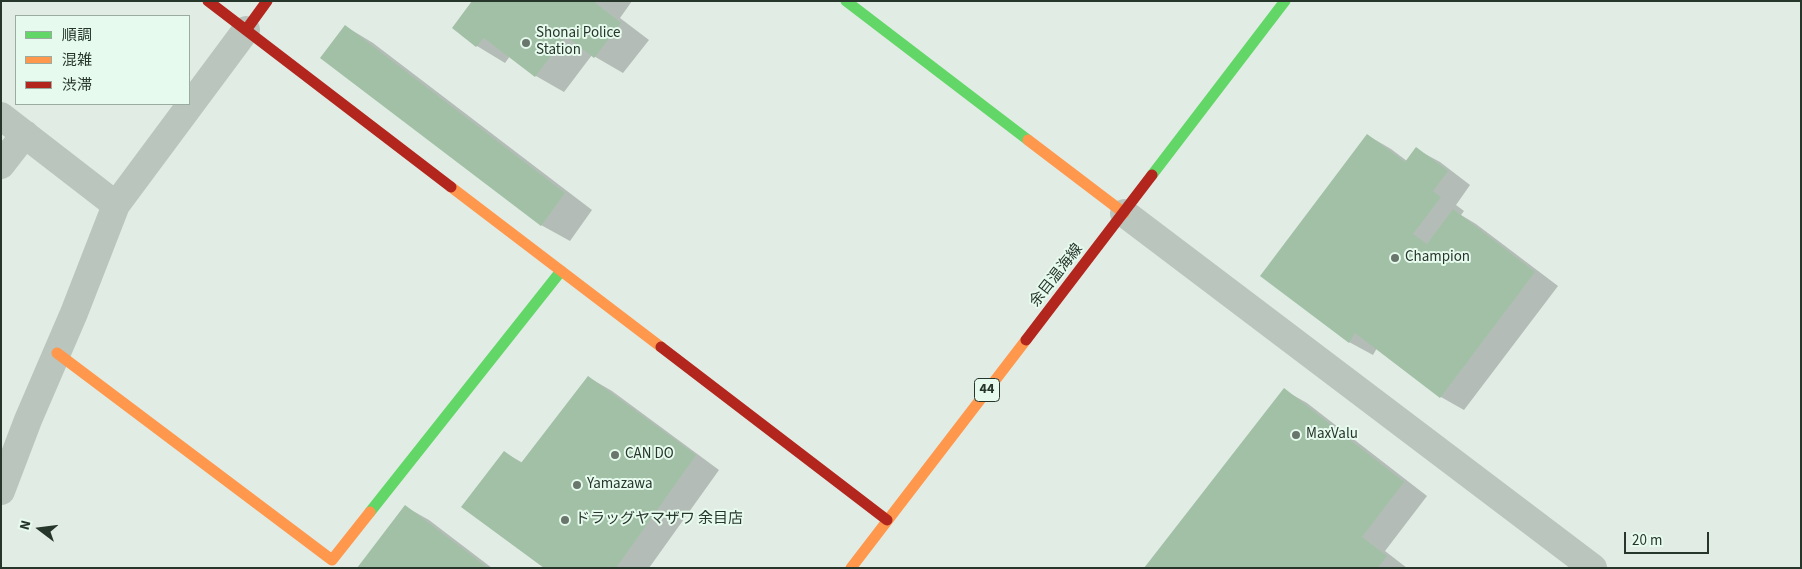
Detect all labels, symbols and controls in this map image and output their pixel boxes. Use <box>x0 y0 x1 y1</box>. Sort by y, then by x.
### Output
legend <box>15 15 190 105</box>
text: 順調 <box>62 25 92 46</box>
place label: Shonai Police Station <box>536 25 620 60</box>
marker: Shonai Police Station <box>520 37 532 49</box>
text: 混雑 <box>62 50 92 71</box>
text: 渋滞 <box>62 75 92 96</box>
street label: 余目温海線 <box>1027 241 1087 311</box>
place label: Champion <box>1405 249 1470 267</box>
marker: Champion <box>1389 252 1401 264</box>
road number: 44 <box>974 378 1000 402</box>
place label: MaxValu <box>1306 426 1358 444</box>
marker: MaxValu <box>1290 429 1302 441</box>
place label: CAN DO <box>625 446 674 464</box>
marker: CAN DO <box>609 449 621 461</box>
place label: Yamazawa <box>587 476 652 494</box>
marker: Yamazawa <box>571 479 583 491</box>
north arrow <box>15 504 65 554</box>
place label: ドラッグヤマザワ 余目店 <box>575 511 743 529</box>
marker: ドラッグヤマザワ 余目店 <box>559 514 571 526</box>
text: N <box>15 518 36 532</box>
scale bar <box>1627 522 1712 554</box>
text: 20 m <box>1632 530 1662 551</box>

